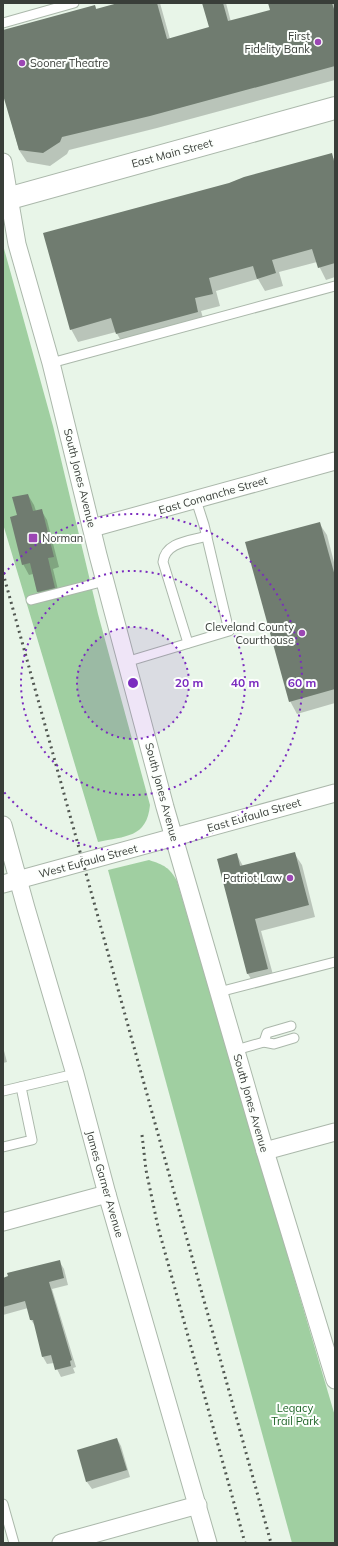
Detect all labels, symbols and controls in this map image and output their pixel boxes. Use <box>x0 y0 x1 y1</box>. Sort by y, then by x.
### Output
place label: First Fidelity Bank <box>245 29 310 56</box>
marker: First Fidelity Bank <box>313 37 323 47</box>
place label: Sooner Theatre <box>30 56 108 70</box>
marker: Sooner Theatre <box>17 58 27 68</box>
street label: East Main Street <box>130 135 214 171</box>
street label: South Jones Avenue <box>61 427 99 529</box>
street label: East Comanche Street <box>157 473 269 517</box>
place label: Norman <box>42 531 83 545</box>
marker: Norman <box>27 532 39 544</box>
place label: Cleveland County Courthouse <box>205 620 294 647</box>
marker: Cleveland County Courthouse <box>297 628 307 638</box>
text: 20 m <box>175 675 203 690</box>
text: 40 m <box>231 675 259 690</box>
text: 60 m <box>288 675 316 690</box>
centre of rings <box>126 676 140 690</box>
street label: South Jones Avenue <box>142 741 182 843</box>
street label: East Eufaula Street <box>205 795 303 835</box>
street label: West Eufaula Street <box>37 841 139 881</box>
place label: Patriot Law <box>223 871 282 885</box>
marker: Patriot Law <box>285 873 295 883</box>
street label: South Jones Avenue <box>230 1052 272 1154</box>
street label: James Garner Avenue <box>83 1129 127 1239</box>
park label: Legacy Trail Park <box>271 1401 319 1428</box>

